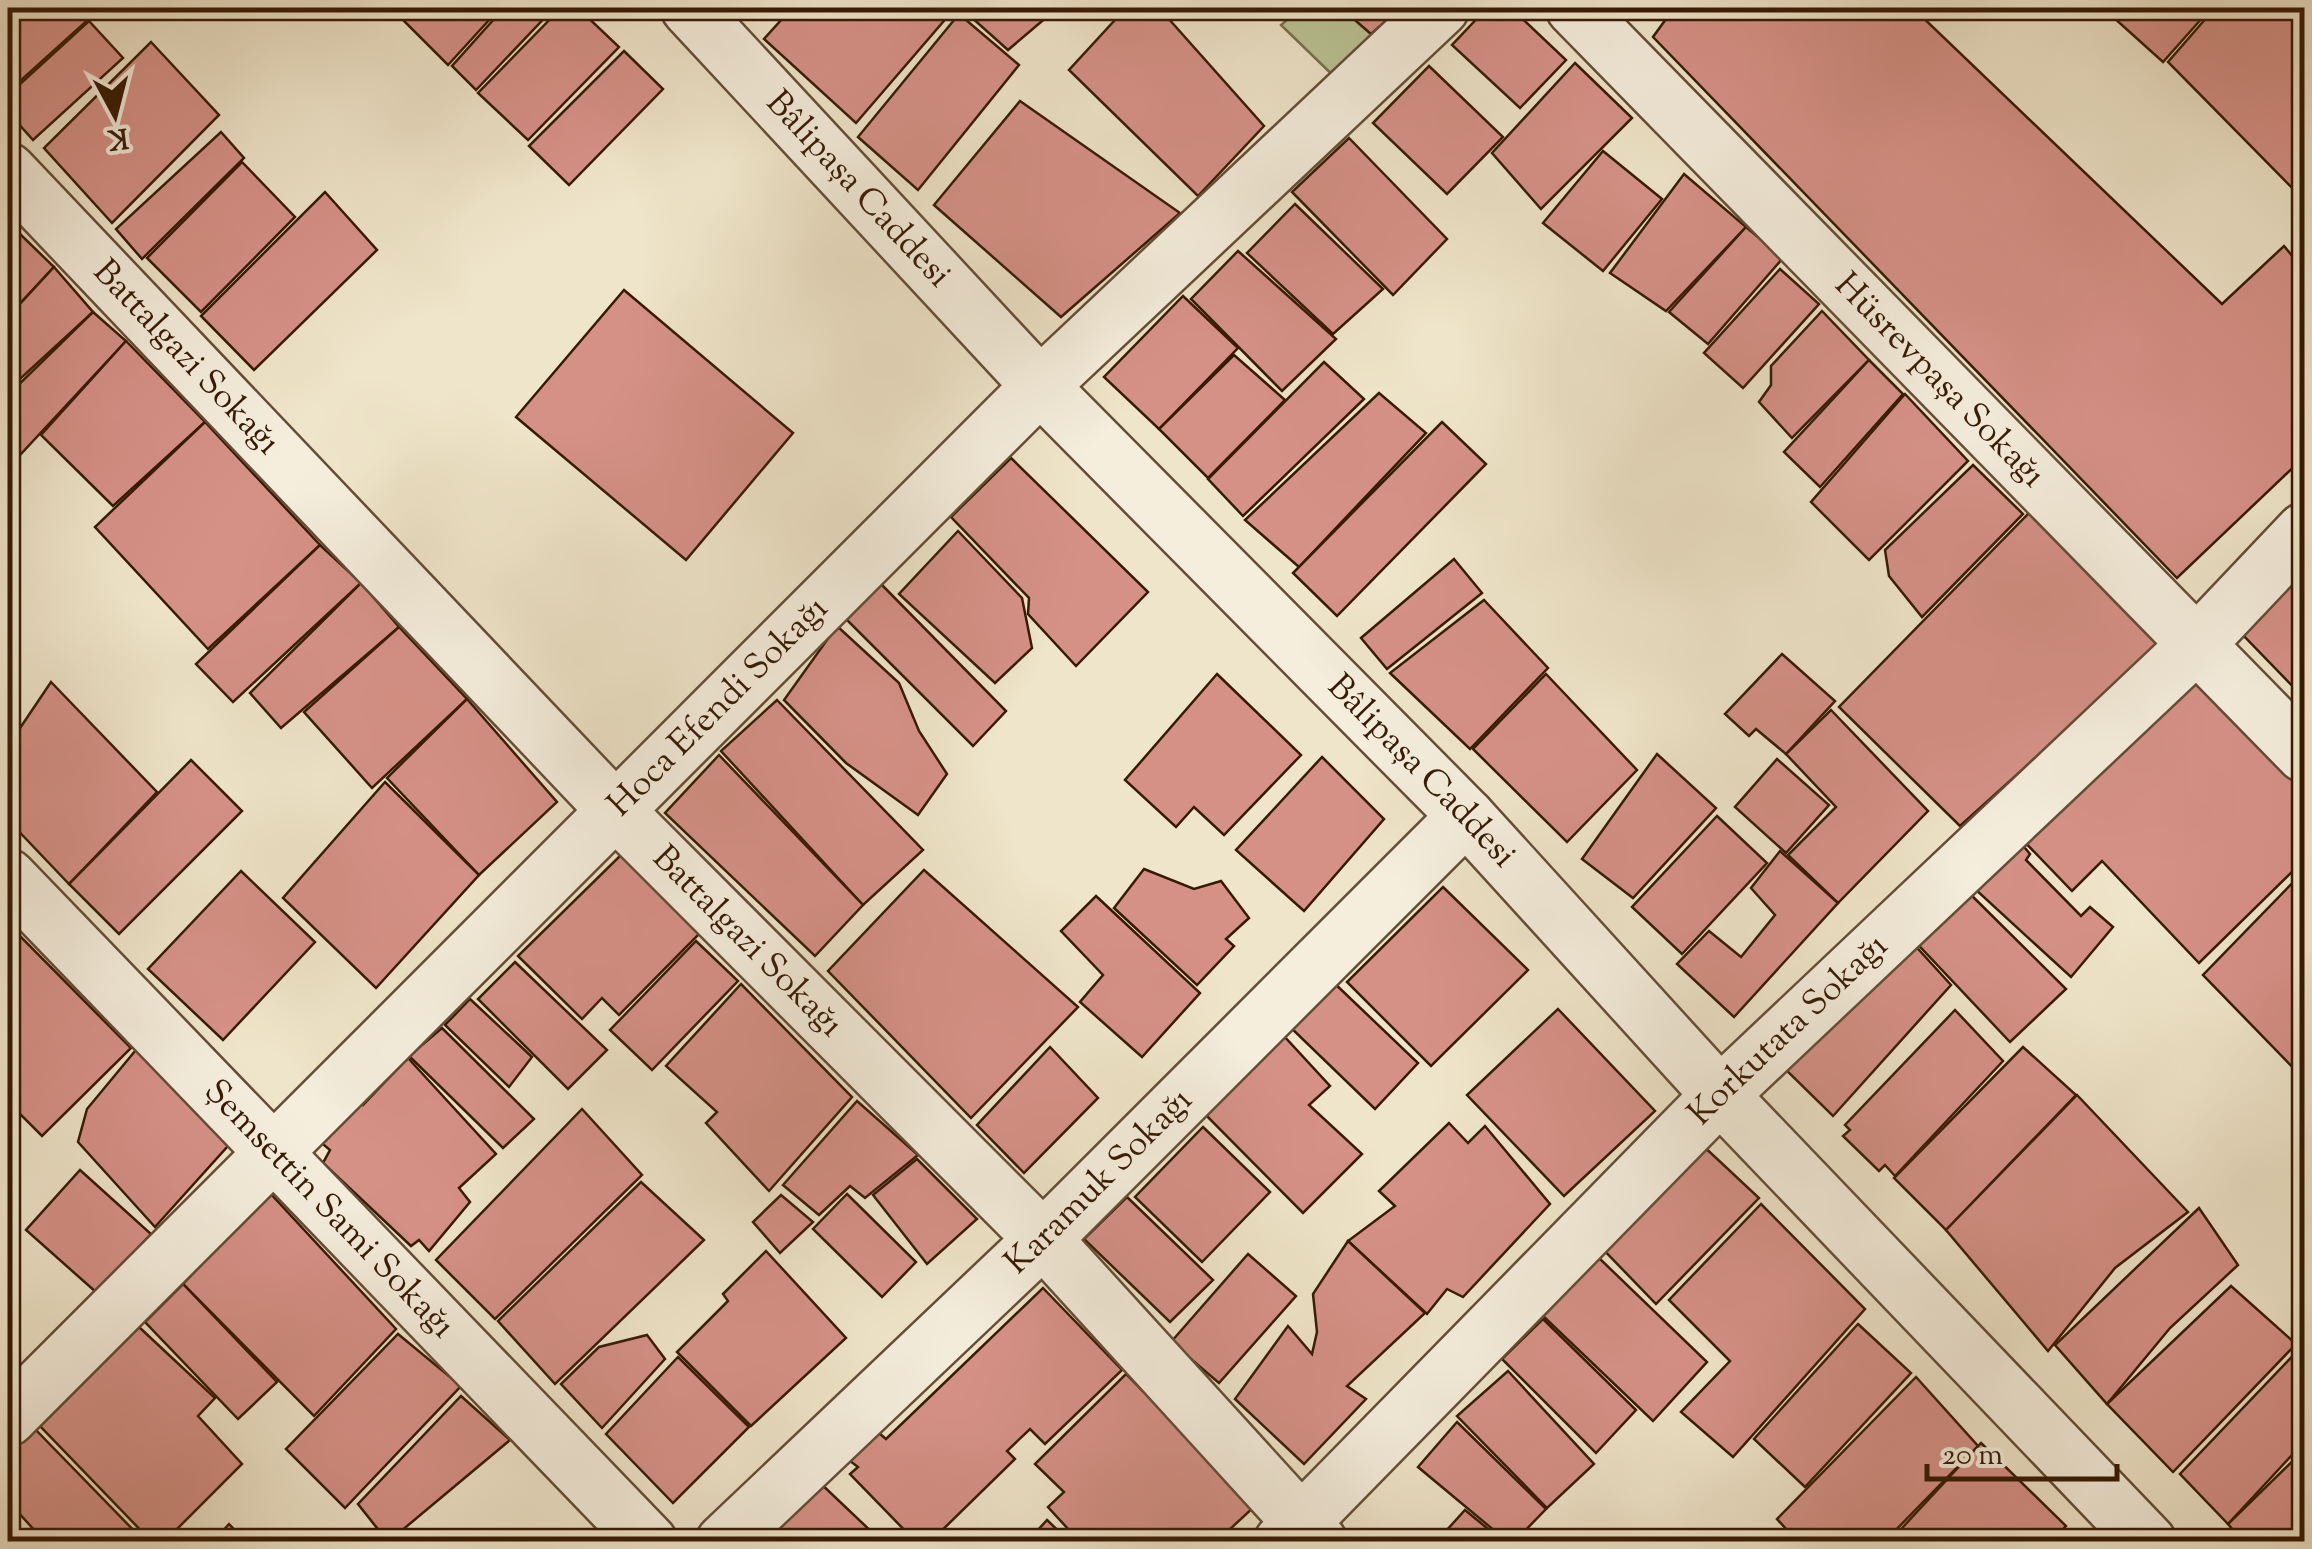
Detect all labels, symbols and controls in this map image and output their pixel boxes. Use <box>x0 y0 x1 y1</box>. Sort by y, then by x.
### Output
north arrow <box>65 65 165 165</box>
street label: Bâlipaşa Caddesi <box>753 80 963 300</box>
text: K <box>104 116 130 158</box>
street label: Battalgazi Sokağı <box>80 249 291 467</box>
street label: Hüsrevpaşa Sokağı <box>1822 262 2056 500</box>
street label: Hoca Efendi Sokağı <box>597 585 841 829</box>
street label: Bâlipaşa Caddesi <box>1314 663 1528 880</box>
street label: Battalgazi Sokağı <box>639 835 854 1050</box>
street label: Korkutata Sokağı <box>1677 923 1900 1138</box>
street label: Şemsettin Sami Sokağı <box>191 1068 466 1351</box>
street label: Karamuk Sokağı <box>994 1077 1205 1288</box>
scale bar <box>1927 1419 2117 1481</box>
text: 20 m <box>1942 1435 2003 1478</box>

